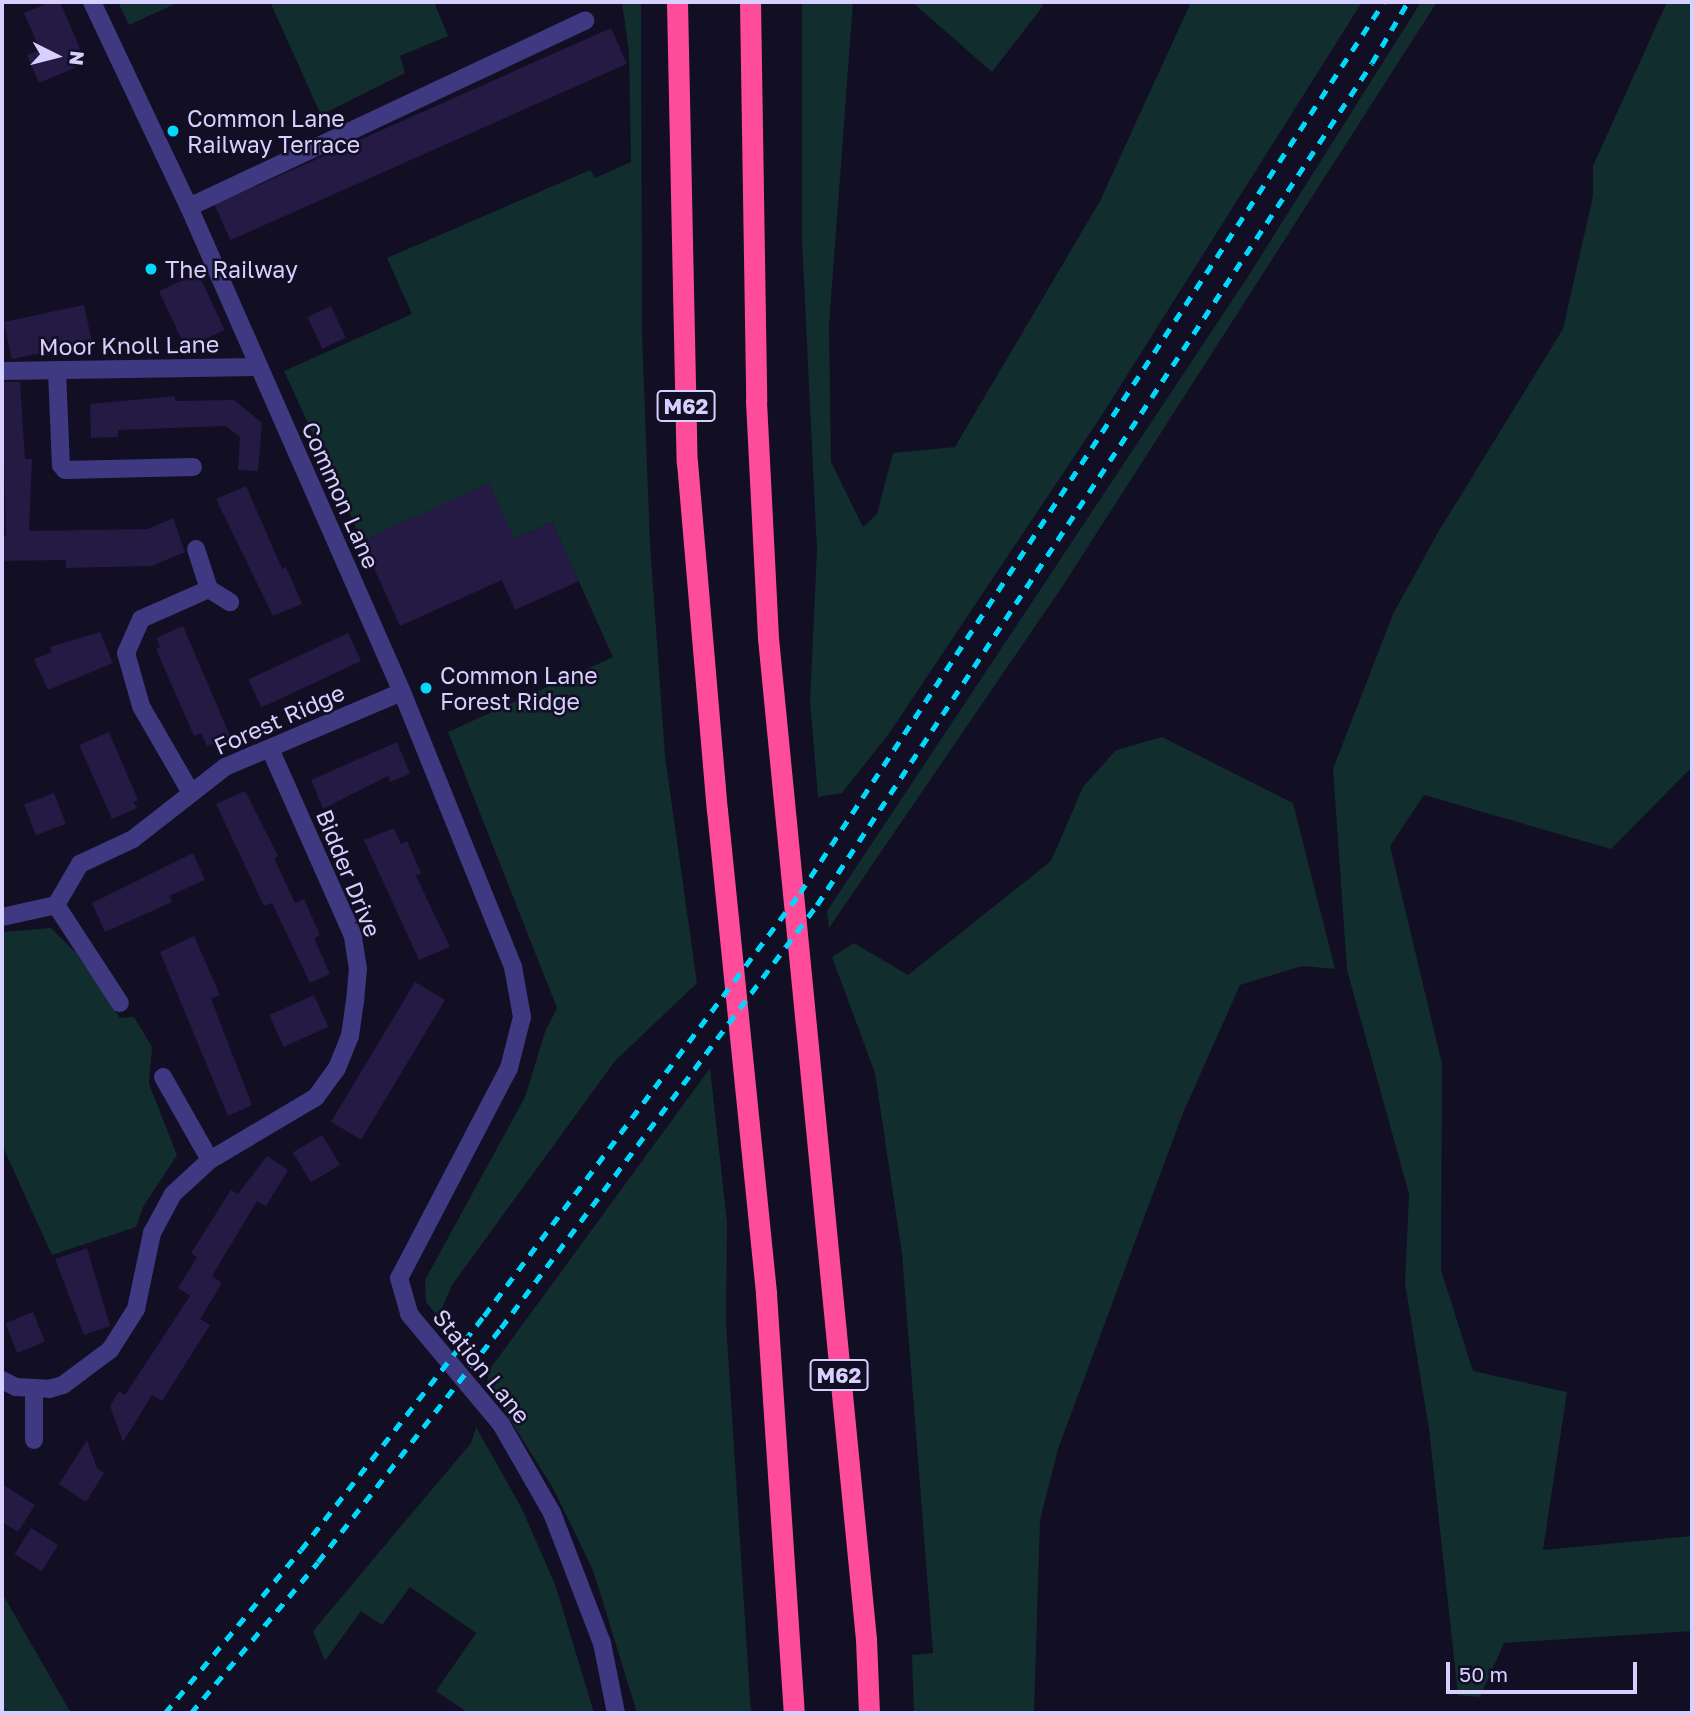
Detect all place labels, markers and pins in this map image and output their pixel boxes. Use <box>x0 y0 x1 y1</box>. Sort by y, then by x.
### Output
place label: Common Lane Railway Terrace <box>187 104 360 158</box>
marker: Common Lane Railway Terrace <box>165 123 181 139</box>
place label: The Railway <box>165 255 298 283</box>
marker: The Railway <box>143 261 159 277</box>
place label: Common Lane Forest Ridge <box>440 661 598 715</box>
marker: Common Lane Forest Ridge <box>418 680 434 696</box>

